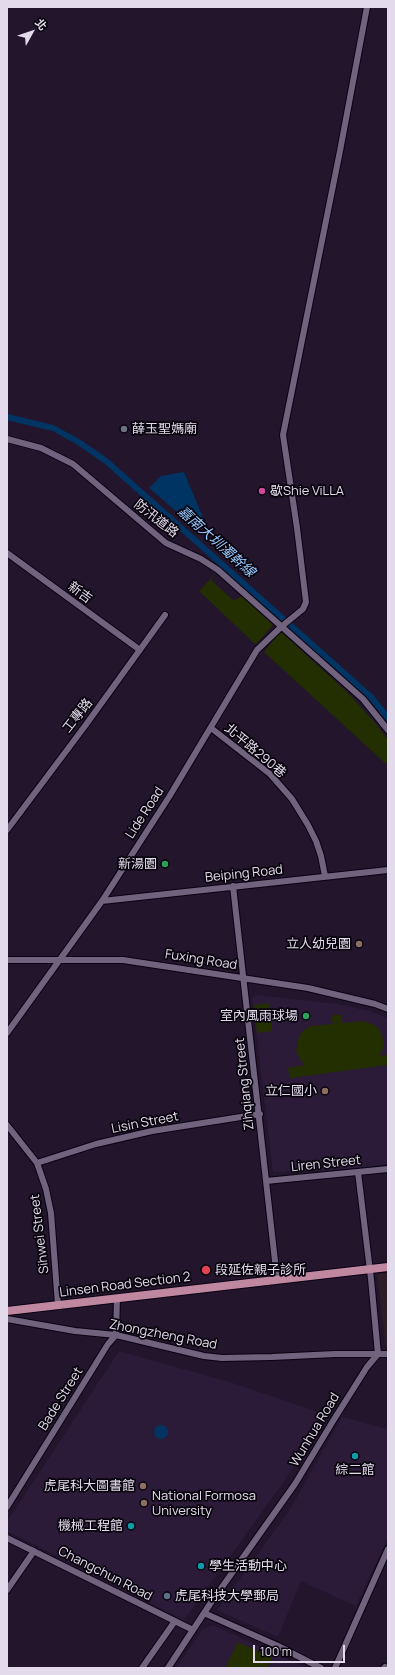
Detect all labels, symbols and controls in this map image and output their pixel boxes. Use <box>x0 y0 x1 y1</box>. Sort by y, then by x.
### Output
north arrow <box>12 12 52 52</box>
text: 北 <box>32 15 51 33</box>
place label: 薛玉聖媽廟 <box>132 421 197 437</box>
marker: 薛玉聖媽廟 <box>119 424 129 434</box>
place label: 歇Shie ViLLA <box>270 483 344 499</box>
marker: 歇Shie ViLLA <box>257 486 267 496</box>
street label: 防汛道路 <box>131 497 181 541</box>
water label: 嘉南大圳濁幹線 <box>174 503 258 581</box>
street label: 新吉 <box>65 579 95 607</box>
street label: 工專路 <box>60 696 96 736</box>
street label: 北平路290巷 <box>221 721 289 781</box>
street label: Lide Road <box>123 784 167 842</box>
place label: 新湯園 <box>118 856 157 872</box>
marker: 新湯園 <box>160 859 170 869</box>
street label: Beiping Road <box>204 862 284 886</box>
place label: 立人幼兒園 <box>286 936 351 952</box>
marker: 立人幼兒園 <box>354 939 364 949</box>
street label: Fuxing Road <box>164 947 238 973</box>
place label: 室內風雨球場 <box>220 1008 298 1024</box>
marker: 室內風雨球場 <box>301 1011 311 1021</box>
street label: Zihqiang Street <box>232 1037 258 1131</box>
place label: 立仁國小 <box>265 1083 317 1099</box>
marker: 立仁國小 <box>320 1086 330 1096</box>
street label: Lisin Street <box>110 1109 180 1137</box>
street label: Liren Street <box>290 1153 362 1175</box>
street label: Sihwei Street <box>27 1193 53 1275</box>
place label: 段延佐親子診所 <box>215 1262 306 1278</box>
marker: 段延佐親子診所 <box>200 1264 212 1276</box>
street label: Linsen Road Section 2 <box>59 1269 191 1301</box>
street label: Zhongzheng Road <box>108 1317 218 1353</box>
street label: Bade Street <box>36 1365 86 1433</box>
street label: Wunhua Road <box>287 1390 343 1470</box>
marker: 綜二館 <box>350 1451 360 1461</box>
place label: 綜二館 <box>336 1462 374 1478</box>
place label: 虎尾科大圖書館 <box>44 1478 135 1494</box>
marker: 虎尾科大圖書館 <box>138 1481 148 1491</box>
place label: National Formosa University <box>152 1488 256 1519</box>
marker: National Formosa University <box>139 1498 149 1508</box>
place label: 機械工程館 <box>58 1518 123 1534</box>
marker: 機械工程館 <box>126 1521 136 1531</box>
street label: Changchun Road <box>55 1544 155 1604</box>
place label: 學生活動中心 <box>209 1558 287 1574</box>
marker: 學生活動中心 <box>196 1561 206 1571</box>
place label: 虎尾科技大學郵局 <box>175 1588 279 1604</box>
marker: 虎尾科技大學郵局 <box>162 1591 172 1601</box>
scale bar <box>255 1637 347 1663</box>
text: 100 m <box>260 1643 292 1660</box>

